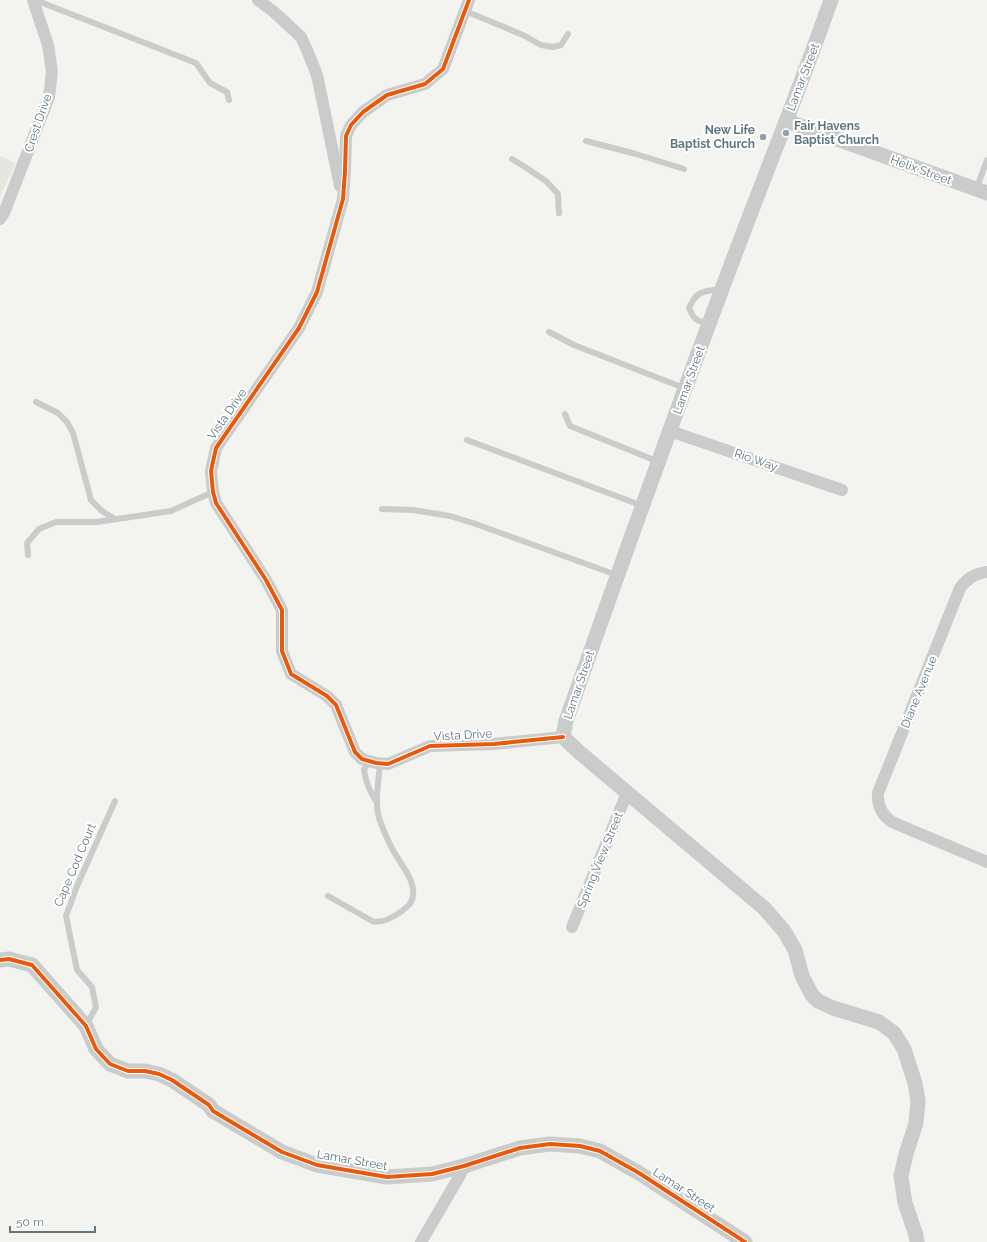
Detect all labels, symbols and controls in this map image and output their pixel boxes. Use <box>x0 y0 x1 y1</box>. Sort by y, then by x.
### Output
street label: Lamar Street <box>784 41 822 113</box>
street label: Crest Drive <box>21 92 55 154</box>
place label: Fair Havens Baptist Church <box>794 119 879 147</box>
place label: New Life Baptist Church <box>670 123 755 151</box>
marker: Fair Havens Baptist Church <box>781 128 791 138</box>
marker: New Life Baptist Church <box>758 132 768 142</box>
street label: Helix Street <box>889 152 953 188</box>
street label: Lamar Street <box>670 344 708 416</box>
street label: Vista Drive <box>204 386 250 442</box>
street label: Rio Way <box>732 446 780 474</box>
street label: Lamar Street <box>561 649 597 721</box>
street label: Diane Avenue <box>898 654 940 730</box>
street label: Vista Drive <box>433 726 493 744</box>
street label: Spring View Street <box>574 810 626 910</box>
street label: Cape Cod Court <box>51 821 99 909</box>
street label: Lamar Street <box>316 1147 388 1173</box>
street label: Lamar Street <box>650 1165 718 1215</box>
scale bar <box>10 1208 95 1234</box>
text: 50 m <box>16 1215 44 1229</box>

